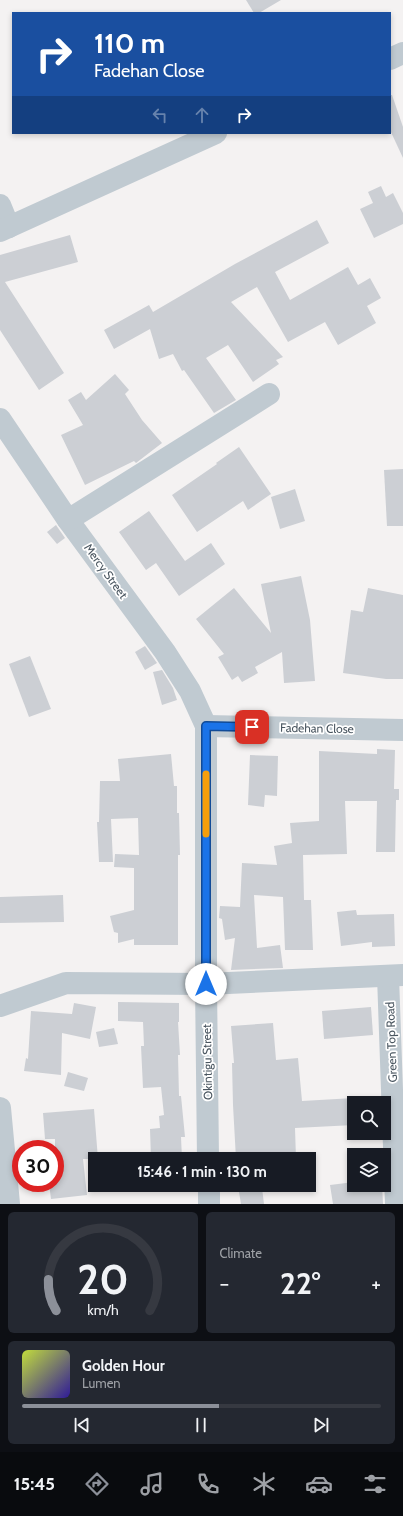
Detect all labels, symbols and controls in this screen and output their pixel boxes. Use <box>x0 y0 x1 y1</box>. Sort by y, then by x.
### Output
text: 110 m <box>94 26 165 60</box>
icon: right <box>28 28 80 80</box>
text: Fadehan Close <box>94 60 205 82</box>
icon: left <box>149 104 171 126</box>
icon: ahead <box>191 104 213 126</box>
icon: right <box>233 104 255 126</box>
street label: Mercy Street <box>81 541 131 601</box>
pin <box>235 710 269 744</box>
icon: arrive <box>241 716 263 738</box>
street label: Fadehan Close <box>280 720 354 736</box>
position arrow <box>185 963 227 1005</box>
street label: Green Top Road <box>382 1001 400 1083</box>
street label: Okintigu Street <box>199 1024 215 1100</box>
map controls <box>347 1096 391 1192</box>
button: search <box>347 1096 391 1140</box>
speed limit sign: 30 <box>12 1140 64 1192</box>
button: layers <box>347 1148 391 1192</box>
text: 15:46 · 1 min · 130 m <box>137 1163 267 1181</box>
text: Climate <box>220 1245 262 1261</box>
text: 20 <box>77 1253 128 1303</box>
text: 22° <box>280 1265 320 1302</box>
text: − <box>220 1270 229 1297</box>
text: + <box>371 1270 381 1297</box>
text: km/h <box>87 1300 118 1318</box>
text: Golden Hour <box>82 1357 165 1375</box>
text: Lumen <box>82 1375 121 1391</box>
icon: previous <box>71 1414 93 1436</box>
icon: pause <box>190 1414 212 1436</box>
icon: next <box>310 1414 332 1436</box>
icon: directions <box>83 1470 111 1498</box>
icon: music <box>138 1470 166 1498</box>
icon: phone <box>194 1470 222 1498</box>
icon: climate <box>250 1470 278 1498</box>
icon: car <box>305 1470 333 1498</box>
icon: filters <box>361 1470 389 1498</box>
text: 15:45 <box>14 1473 55 1495</box>

